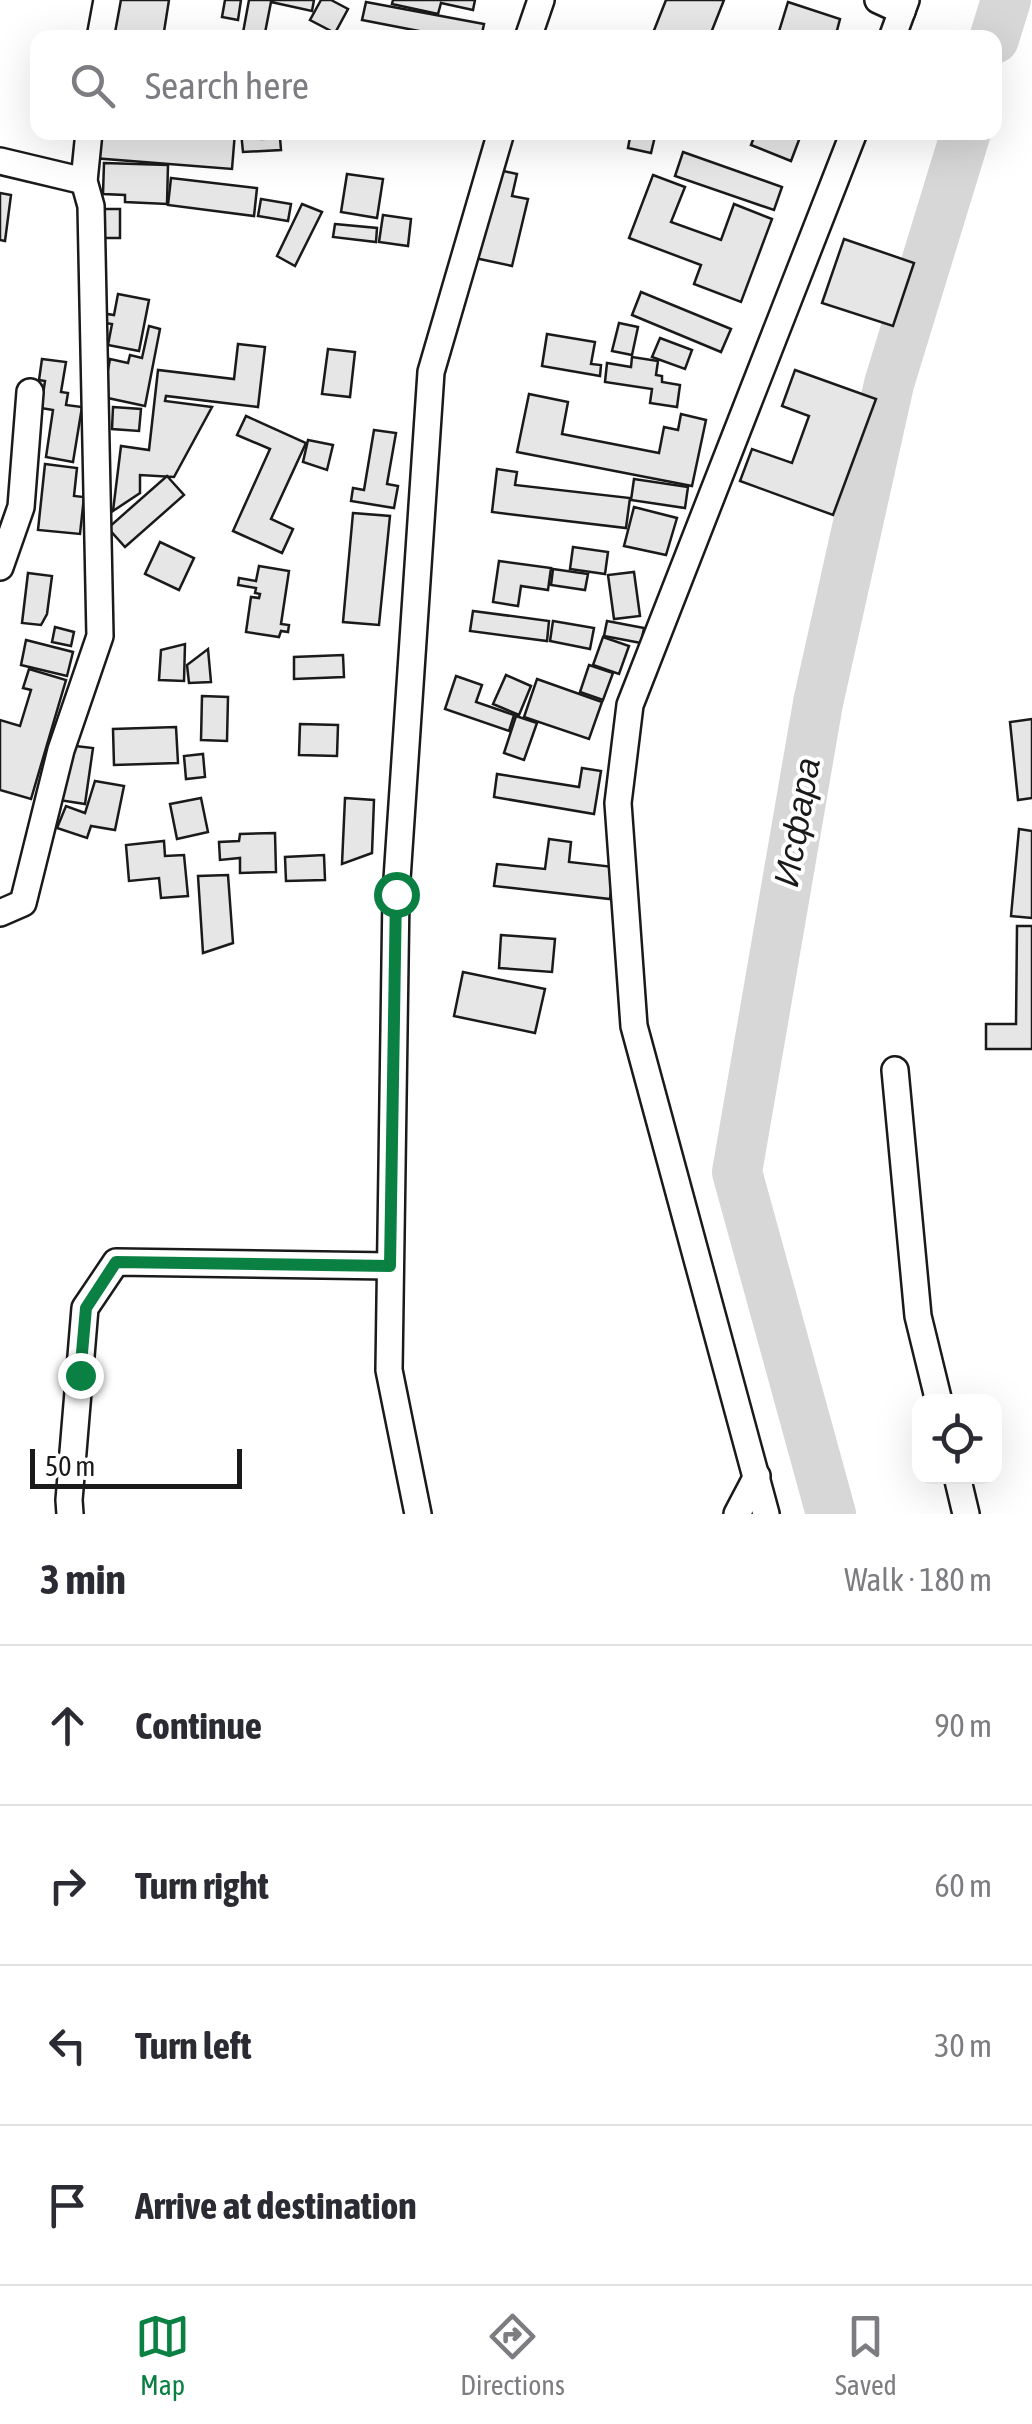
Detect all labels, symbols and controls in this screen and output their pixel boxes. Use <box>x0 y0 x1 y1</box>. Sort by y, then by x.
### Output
search box <box>30 30 1002 140</box>
icon: search <box>65 58 120 113</box>
text: Search here <box>145 64 309 107</box>
water label: Исфара <box>765 754 827 889</box>
route start <box>374 872 420 918</box>
route end <box>58 1353 104 1399</box>
map controls <box>912 1394 1002 1484</box>
button: locate <box>912 1394 1002 1484</box>
scale bar <box>30 1444 242 1488</box>
text: 50 m <box>45 1450 95 1482</box>
text: 3 min <box>40 1555 126 1603</box>
text: Walk · 180 m <box>844 1561 992 1598</box>
icon: ahead <box>40 1698 95 1753</box>
text: Continue <box>135 1704 262 1747</box>
text: 90 m <box>934 1707 992 1744</box>
icon: right <box>40 1858 95 1913</box>
text: Turn right <box>135 1864 269 1907</box>
text: 60 m <box>934 1867 992 1904</box>
icon: left <box>40 2018 95 2073</box>
text: Turn left <box>135 2024 251 2067</box>
text: 30 m <box>934 2027 992 2064</box>
icon: arrive <box>40 2178 95 2233</box>
text: Arrive at destination <box>135 2184 417 2227</box>
tab: Map <box>135 2309 190 2401</box>
tab: Directions <box>460 2309 565 2401</box>
tab: Saved <box>835 2309 897 2401</box>

